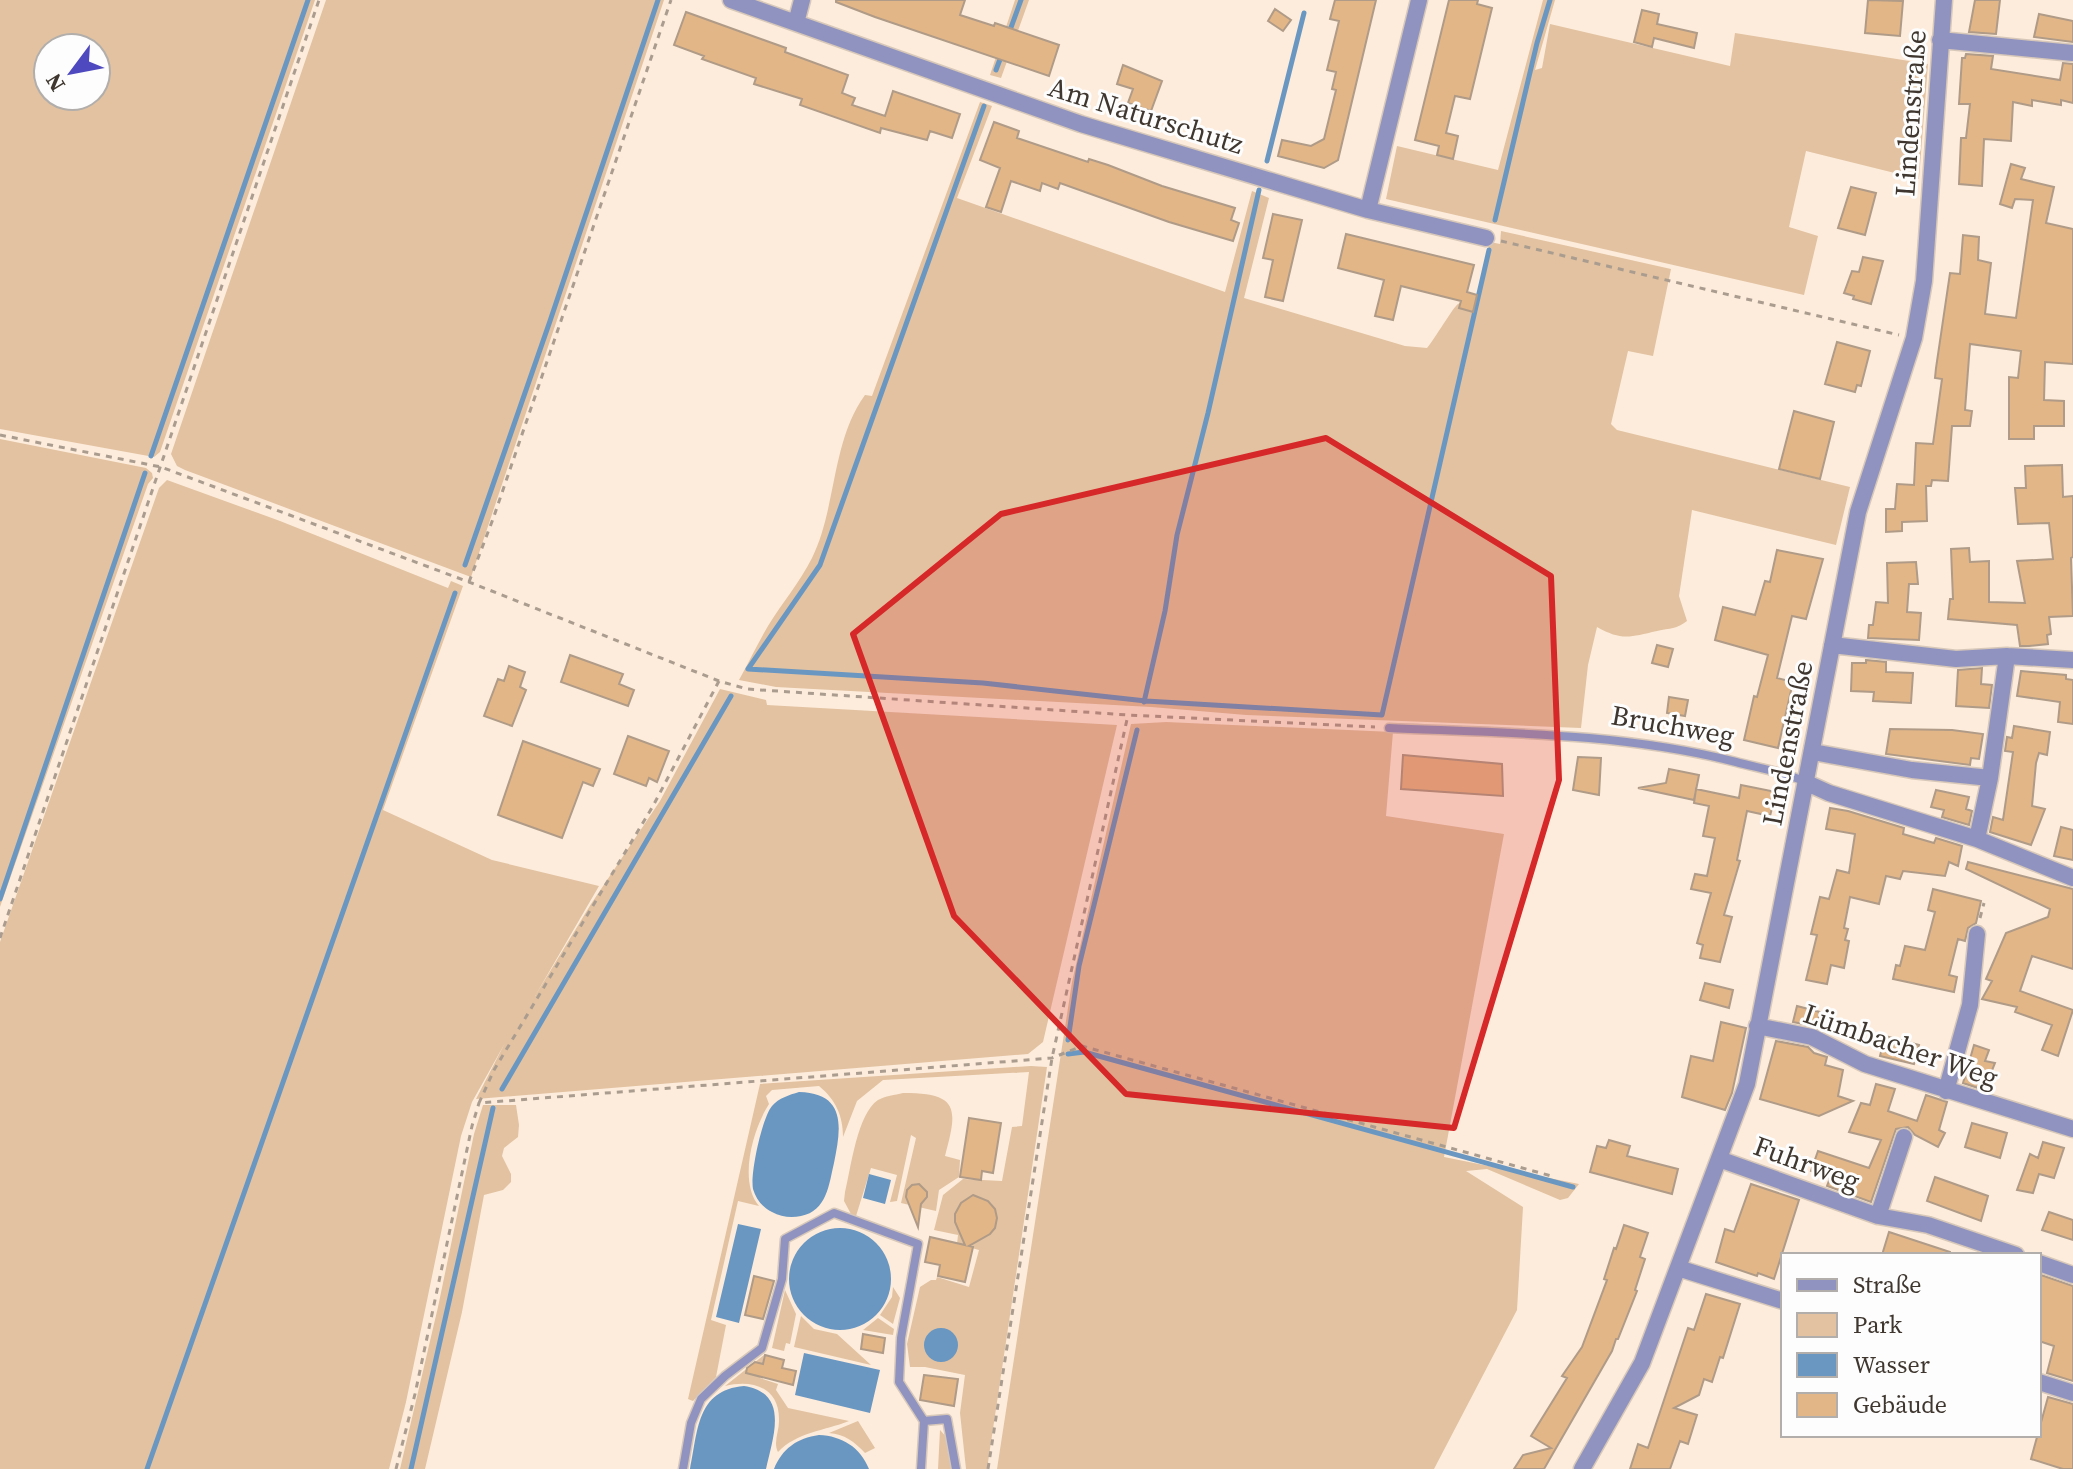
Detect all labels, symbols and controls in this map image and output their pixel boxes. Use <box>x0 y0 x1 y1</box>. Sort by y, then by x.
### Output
street label: Lindenstraße <box>1885 28 1935 198</box>
north arrow <box>32 32 112 112</box>
street label: Am Naturschutz <box>1044 67 1248 163</box>
text: N <box>38 68 72 97</box>
street label: Lindenstraße <box>1752 657 1822 829</box>
street label: Bruchweg <box>1608 695 1738 755</box>
street label: Lümbacher Weg <box>1799 994 2003 1096</box>
street label: Fuhrweg <box>1749 1126 1865 1200</box>
legend <box>1781 1253 2041 1437</box>
text: Straße <box>1853 1268 1921 1301</box>
text: Park <box>1853 1308 1903 1341</box>
text: Wasser <box>1853 1348 1930 1381</box>
text: Gebäude <box>1853 1388 1947 1421</box>

